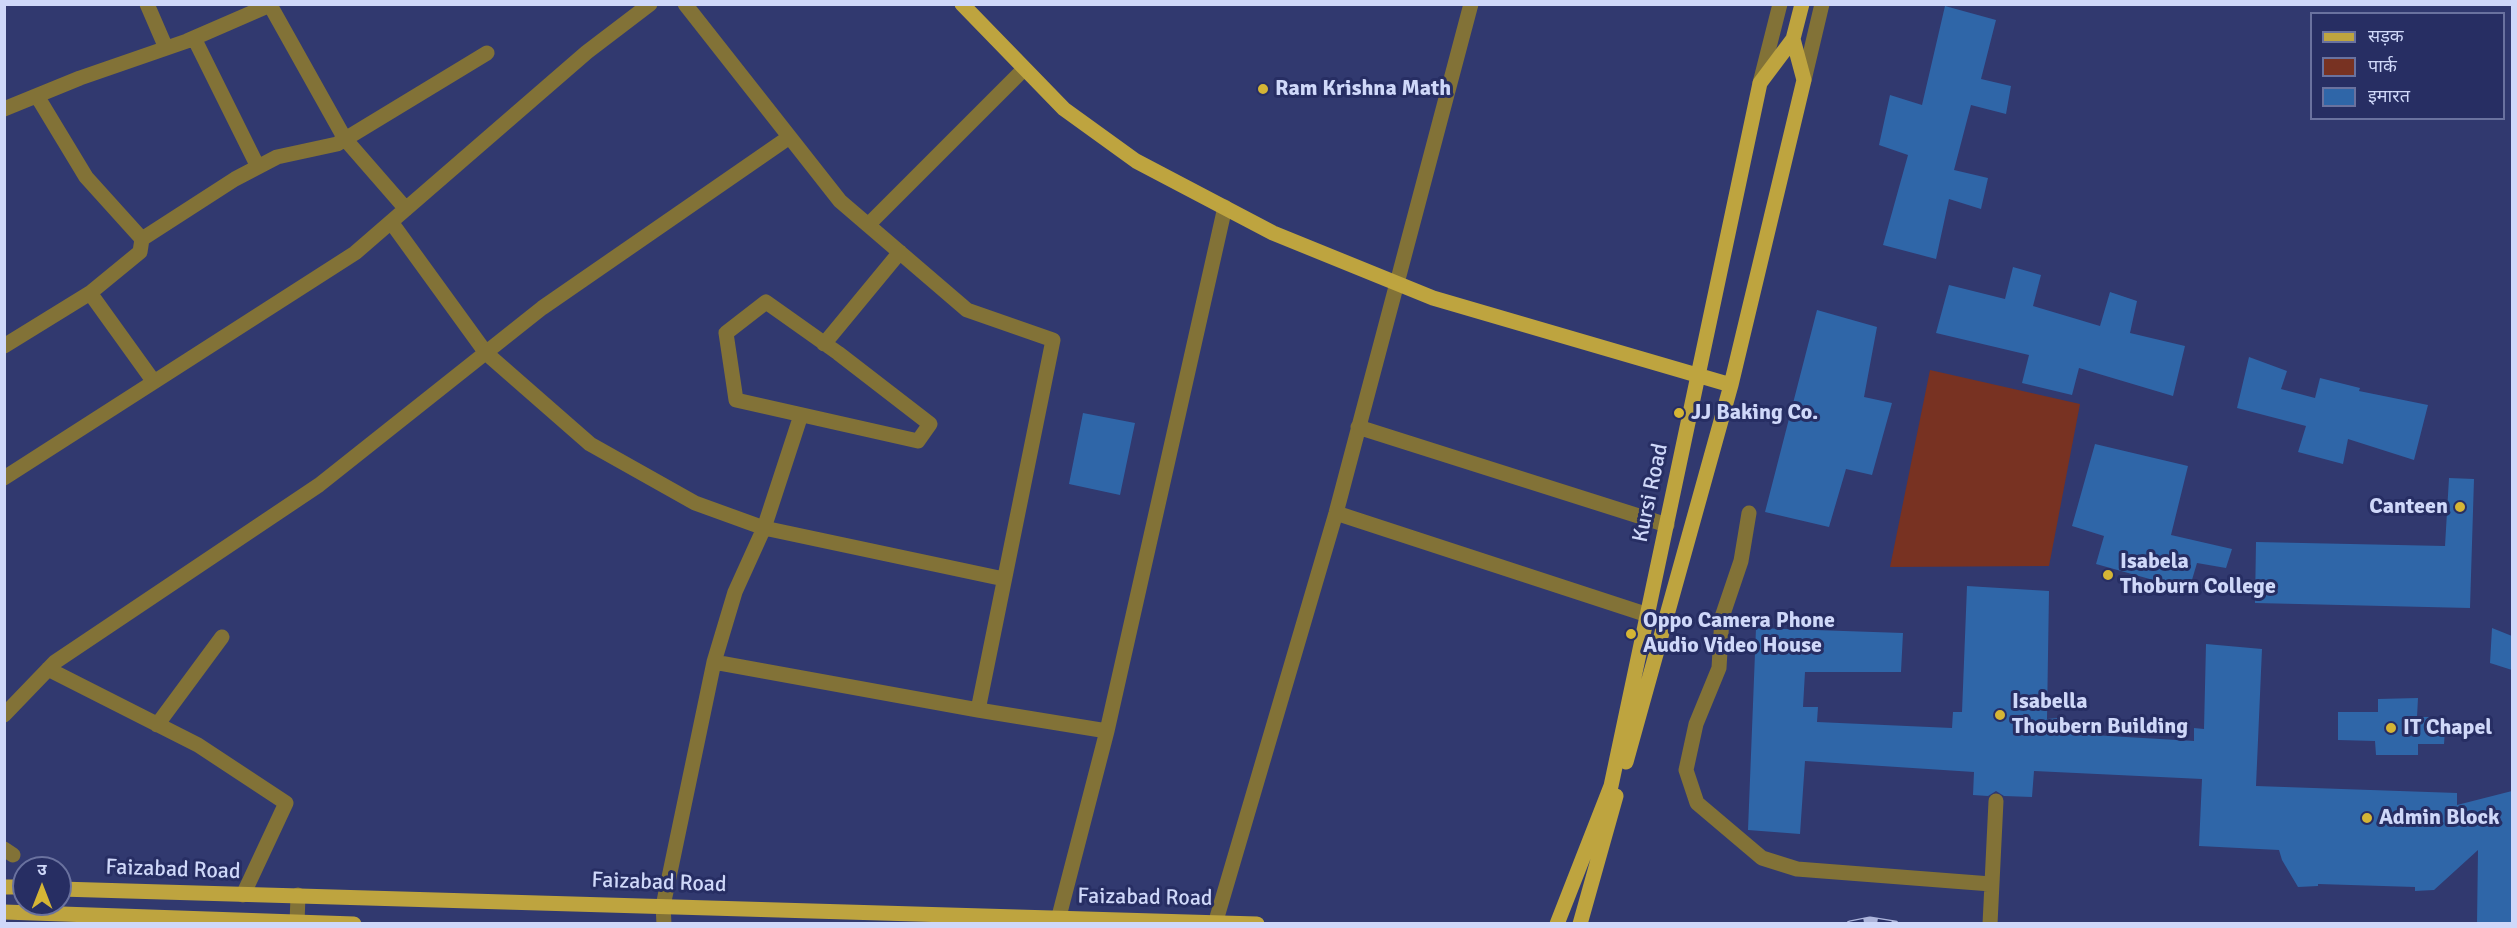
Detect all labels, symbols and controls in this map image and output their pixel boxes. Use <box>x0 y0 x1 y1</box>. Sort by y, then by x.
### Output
legend <box>2310 12 2505 120</box>
text: सड़क <box>2368 25 2404 47</box>
text: पार्क <box>2368 55 2397 77</box>
place label: Ram Krishna Math <box>1275 76 1451 102</box>
marker: Ram Krishna Math <box>1256 82 1270 96</box>
text: इमारत <box>2368 85 2410 107</box>
place label: JJ Baking Co. <box>1691 400 1818 426</box>
marker: JJ Baking Co. <box>1672 406 1686 420</box>
street label: Kursi Road <box>1628 441 1674 545</box>
place label: Canteen <box>2369 494 2448 520</box>
marker: Canteen <box>2453 500 2467 514</box>
place label: Isabela Thoburn College <box>2120 549 2276 600</box>
marker: Isabela Thoburn College <box>2101 568 2115 582</box>
place label: Oppo Camera Phone Audio Video House <box>1643 608 1835 660</box>
marker: Oppo Camera Phone Audio Video House <box>1624 627 1638 641</box>
place label: Isabella Thoubern Building <box>2012 689 2188 740</box>
marker: Isabella Thoubern Building <box>1993 708 2007 722</box>
place label: IT Chapel <box>2403 715 2492 741</box>
marker: IT Chapel <box>2384 721 2398 735</box>
place label: Admin Block <box>2379 805 2500 831</box>
marker: Admin Block <box>2360 811 2374 825</box>
street label: Faizabad Road <box>105 854 241 886</box>
north arrow <box>12 856 72 916</box>
text: उ <box>37 860 47 880</box>
street label: Faizabad Road <box>591 867 727 899</box>
street label: Faizabad Road <box>1077 884 1213 912</box>

